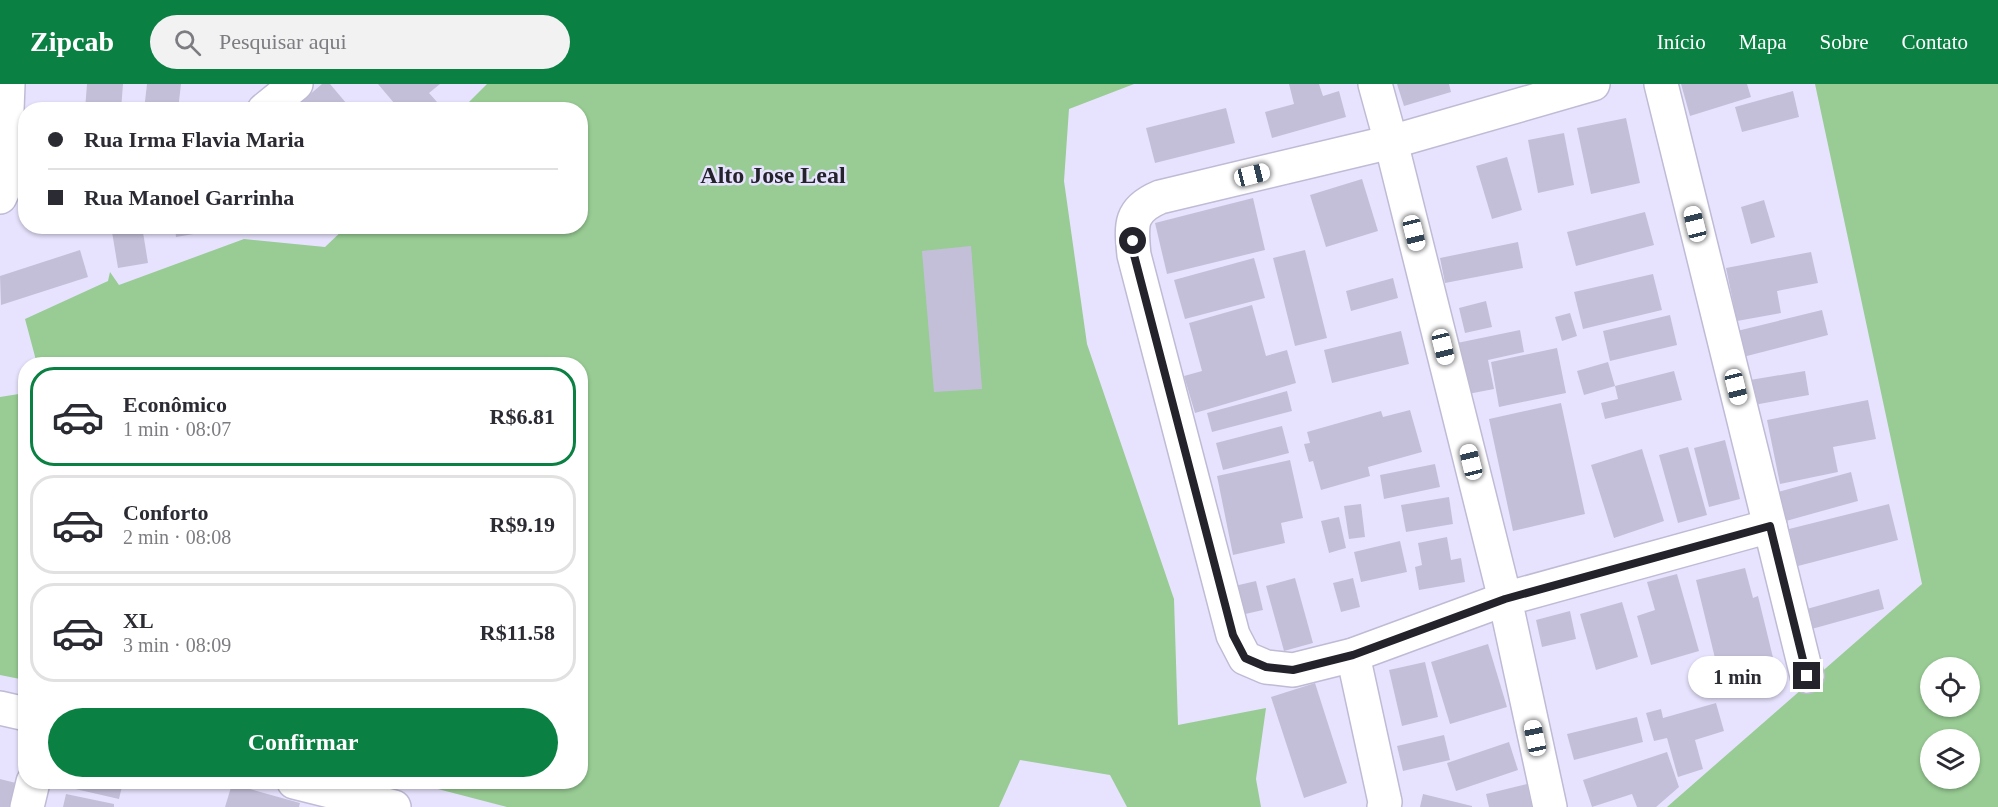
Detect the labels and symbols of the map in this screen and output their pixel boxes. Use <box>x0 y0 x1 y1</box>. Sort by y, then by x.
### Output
district label: Alto Jose Leal <box>700 162 846 188</box>
car <box>1232 162 1272 188</box>
car <box>1682 204 1708 244</box>
car <box>1401 213 1427 253</box>
route start <box>1119 227 1146 254</box>
car <box>1430 327 1456 367</box>
car <box>1723 367 1749 407</box>
car <box>1458 442 1484 482</box>
callout: 1 min <box>1687 655 1786 697</box>
route end <box>1793 662 1820 689</box>
car <box>1522 719 1548 757</box>

